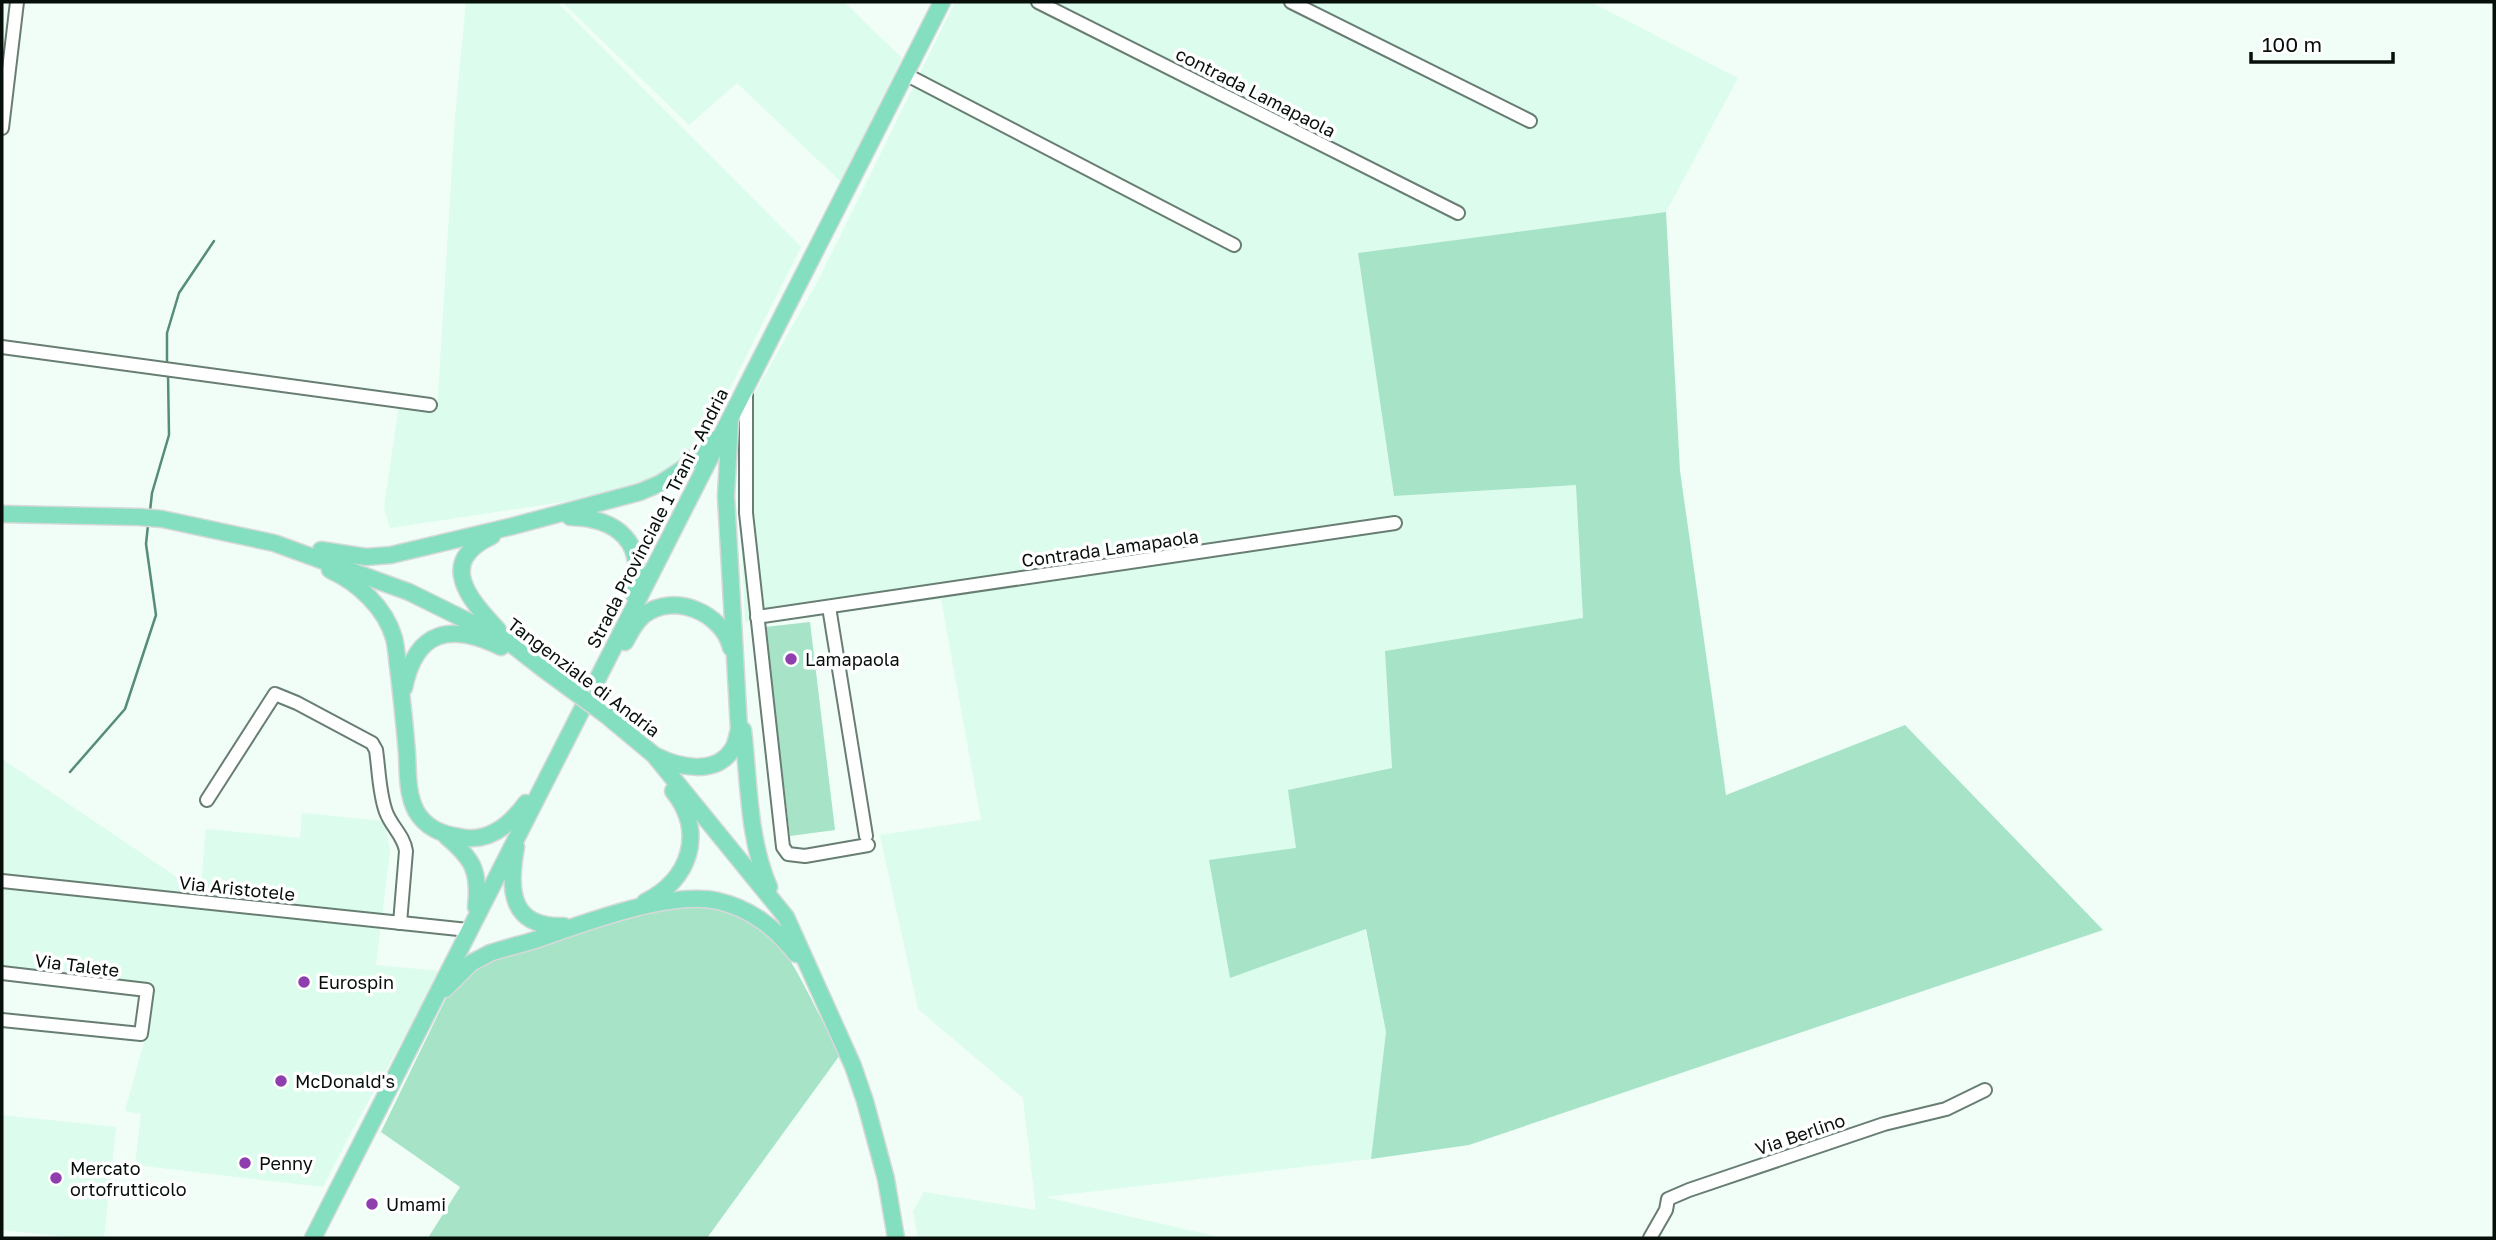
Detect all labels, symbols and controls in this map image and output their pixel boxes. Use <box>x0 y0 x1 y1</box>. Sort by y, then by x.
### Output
scale bar <box>2251 21 2393 65</box>
text: 100 m <box>2262 31 2322 57</box>
street label: contrada Lamapaola <box>1173 42 1339 142</box>
street label: Strada Provinciale 1 Trani - Andria <box>582 384 732 652</box>
street label: Contrada Lamapaola <box>1020 525 1200 571</box>
street label: Tangenziale di Andria <box>504 613 664 741</box>
place label: Lamapaola <box>805 648 900 670</box>
marker: Lamapaola <box>783 651 799 667</box>
street label: Via Aristotele <box>178 871 296 905</box>
street label: Via Talete <box>34 949 120 981</box>
place label: Eurospin <box>318 971 394 993</box>
marker: Eurospin <box>296 974 312 990</box>
place label: McDonald's <box>295 1070 395 1092</box>
marker: McDonald's <box>273 1073 289 1089</box>
street label: Via Berlino <box>1752 1108 1848 1160</box>
place label: Penny <box>259 1152 313 1174</box>
marker: Penny <box>237 1155 253 1171</box>
place label: Mercato ortofrutticolo <box>70 1157 187 1200</box>
marker: Mercato ortofrutticolo <box>48 1170 64 1186</box>
place label: Umami <box>386 1193 446 1215</box>
marker: Umami <box>364 1196 380 1212</box>

